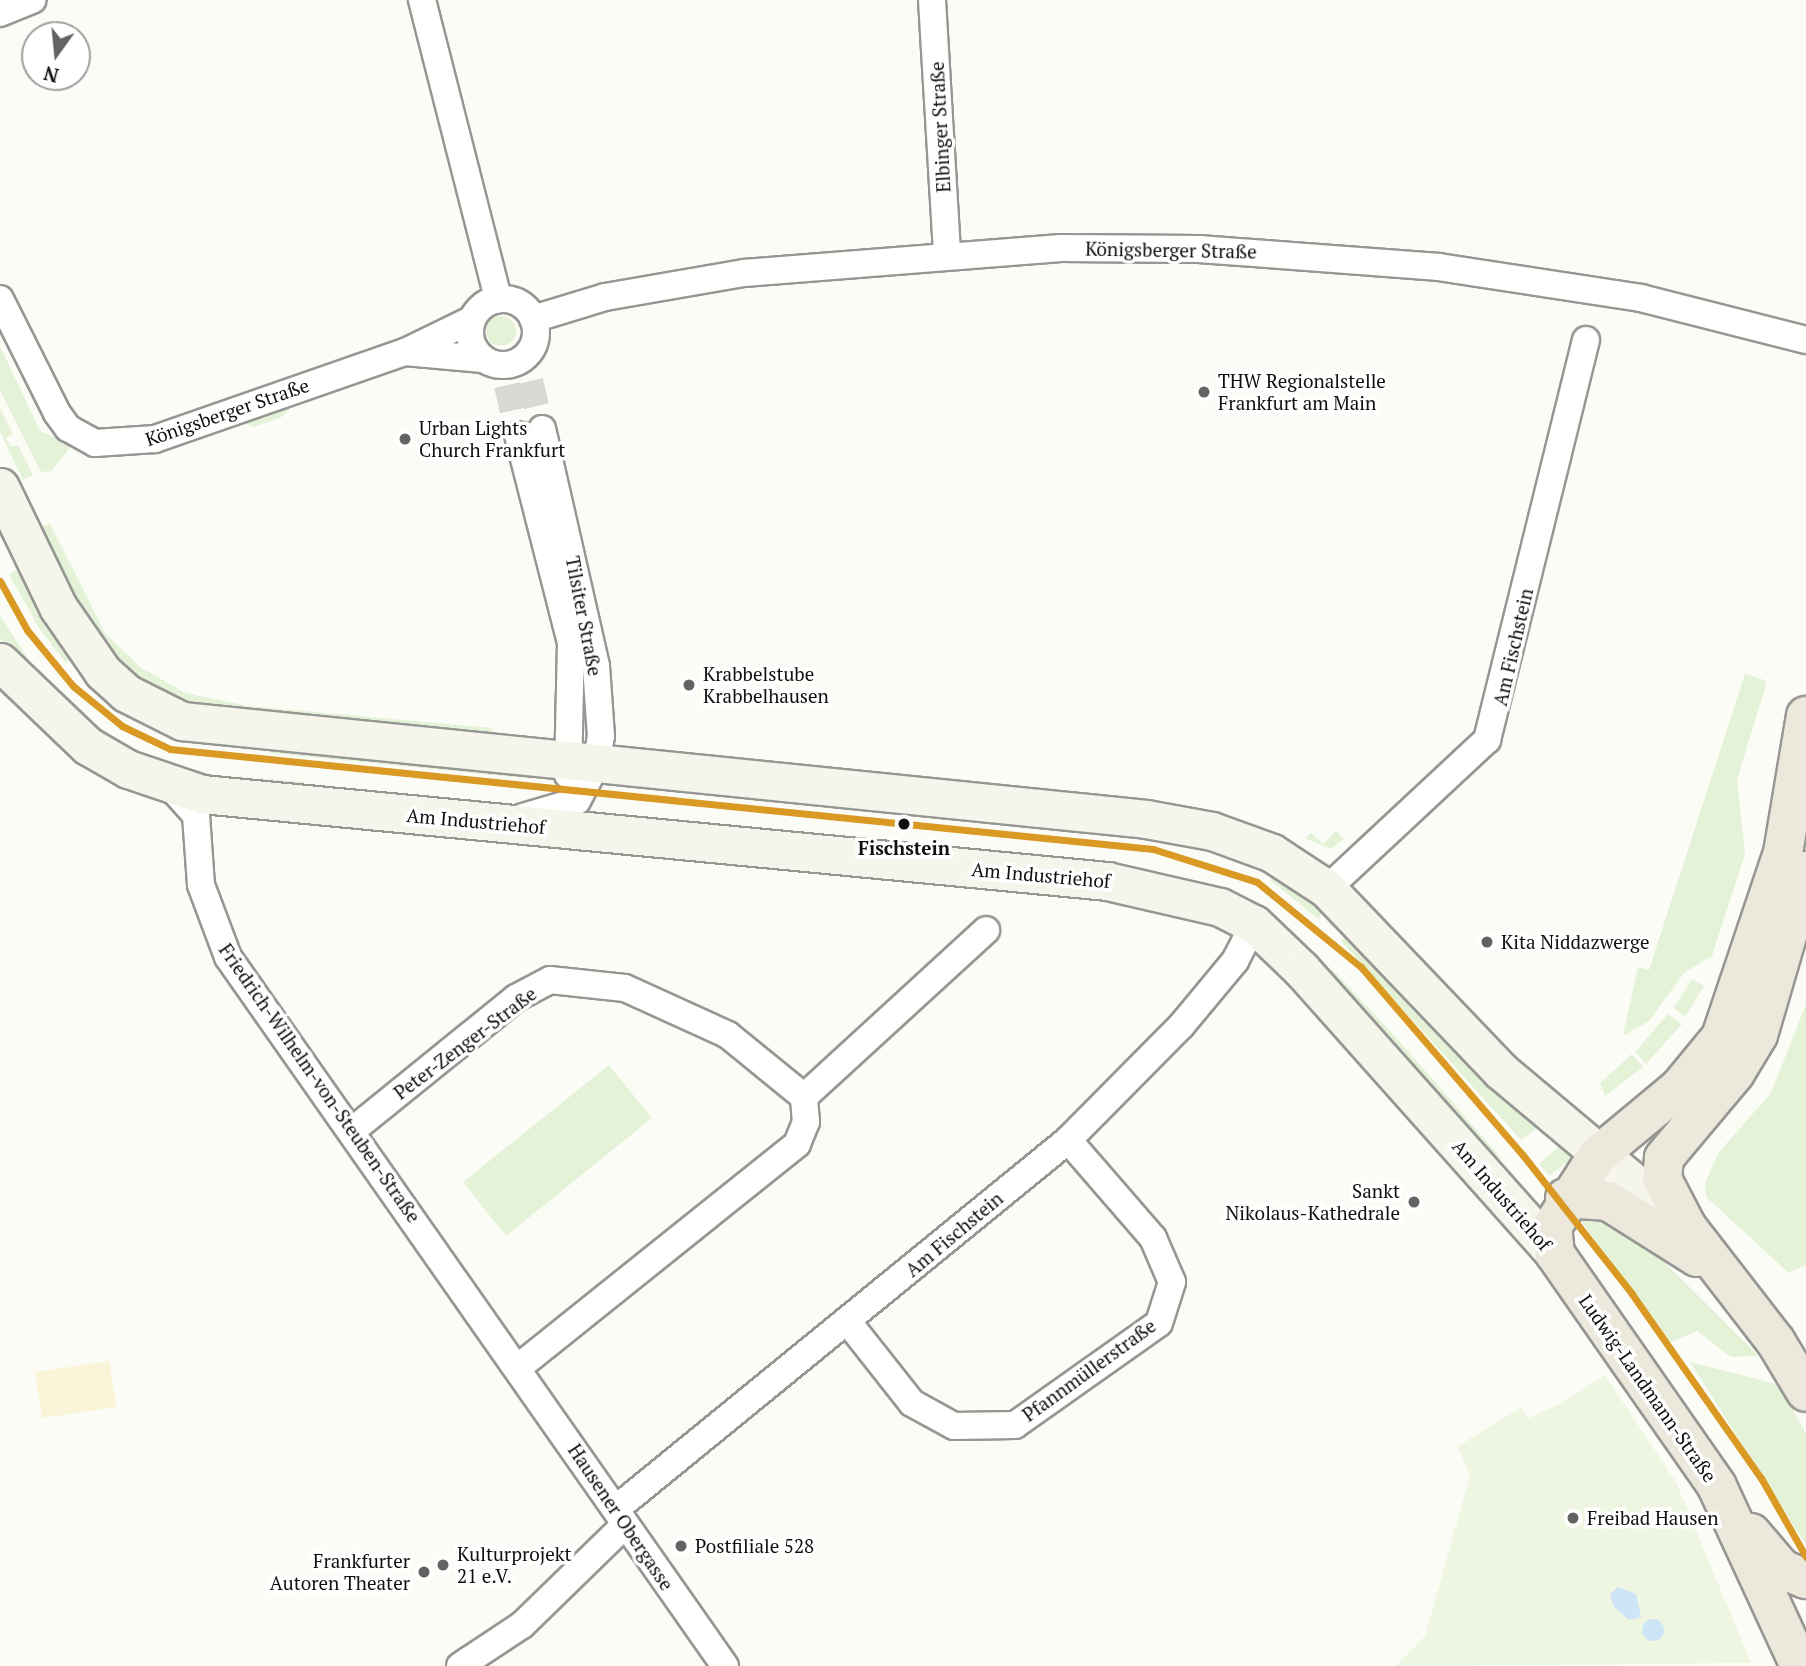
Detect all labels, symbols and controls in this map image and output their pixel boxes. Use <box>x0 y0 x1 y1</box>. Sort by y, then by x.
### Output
north arrow <box>21 21 91 91</box>
text: N <box>41 61 61 89</box>
street label: Elbinger Straße <box>925 61 955 193</box>
street label: Königsberger Straße <box>1085 237 1257 263</box>
place label: THW Regionalstelle Frankfurt am Main <box>1218 370 1386 414</box>
street label: Königsberger Straße <box>142 373 312 451</box>
marker: THW Regionalstelle Frankfurt am Main <box>1196 384 1212 400</box>
place label: Urban Lights Church Frankfurt <box>419 417 565 461</box>
marker: Urban Lights Church Frankfurt <box>397 431 413 447</box>
street label: Tilsiter Straße <box>561 554 607 678</box>
street label: Am Fischstein <box>1488 586 1538 708</box>
place label: Krabbelstube Krabbelhausen <box>703 663 829 707</box>
marker: Krabbelstube Krabbelhausen <box>681 677 697 693</box>
street label: Am Industriehof <box>406 804 546 838</box>
marker: Fischstein <box>894 814 914 834</box>
place label: Fischstein <box>858 837 950 859</box>
street label: Am Industriehof <box>971 858 1111 892</box>
place label: Kita Niddazwerge <box>1501 931 1650 953</box>
marker: Kita Niddazwerge <box>1479 934 1495 950</box>
street label: Friedrich-Wilhelm-von-Steuben-Straße <box>214 939 426 1227</box>
street label: Peter-Zenger-Straße <box>389 982 541 1104</box>
street label: Am Industriehof <box>1448 1135 1556 1255</box>
place label: Sankt Nikolaus-Kathedrale <box>1225 1180 1400 1224</box>
street label: Am Fischstein <box>901 1187 1007 1281</box>
marker: Sankt Nikolaus-Kathedrale <box>1406 1194 1422 1210</box>
street label: Ludwig-Landmann-Straße <box>1574 1290 1722 1486</box>
street label: Pfannmüllerstraße <box>1018 1314 1160 1426</box>
street label: Hausener Obergasse <box>564 1439 678 1595</box>
place label: Freibad Hausen <box>1587 1507 1718 1529</box>
marker: Freibad Hausen <box>1565 1510 1581 1526</box>
place label: Postfiliale 528 <box>695 1535 814 1557</box>
marker: Postfiliale 528 <box>673 1538 689 1554</box>
place label: Kulturprojekt 21 e.V. <box>457 1543 572 1587</box>
place label: Frankfurter Autoren Theater <box>270 1550 410 1594</box>
marker: Kulturprojekt 21 e.V. <box>435 1557 451 1573</box>
marker: Frankfurter Autoren Theater <box>416 1564 432 1580</box>

